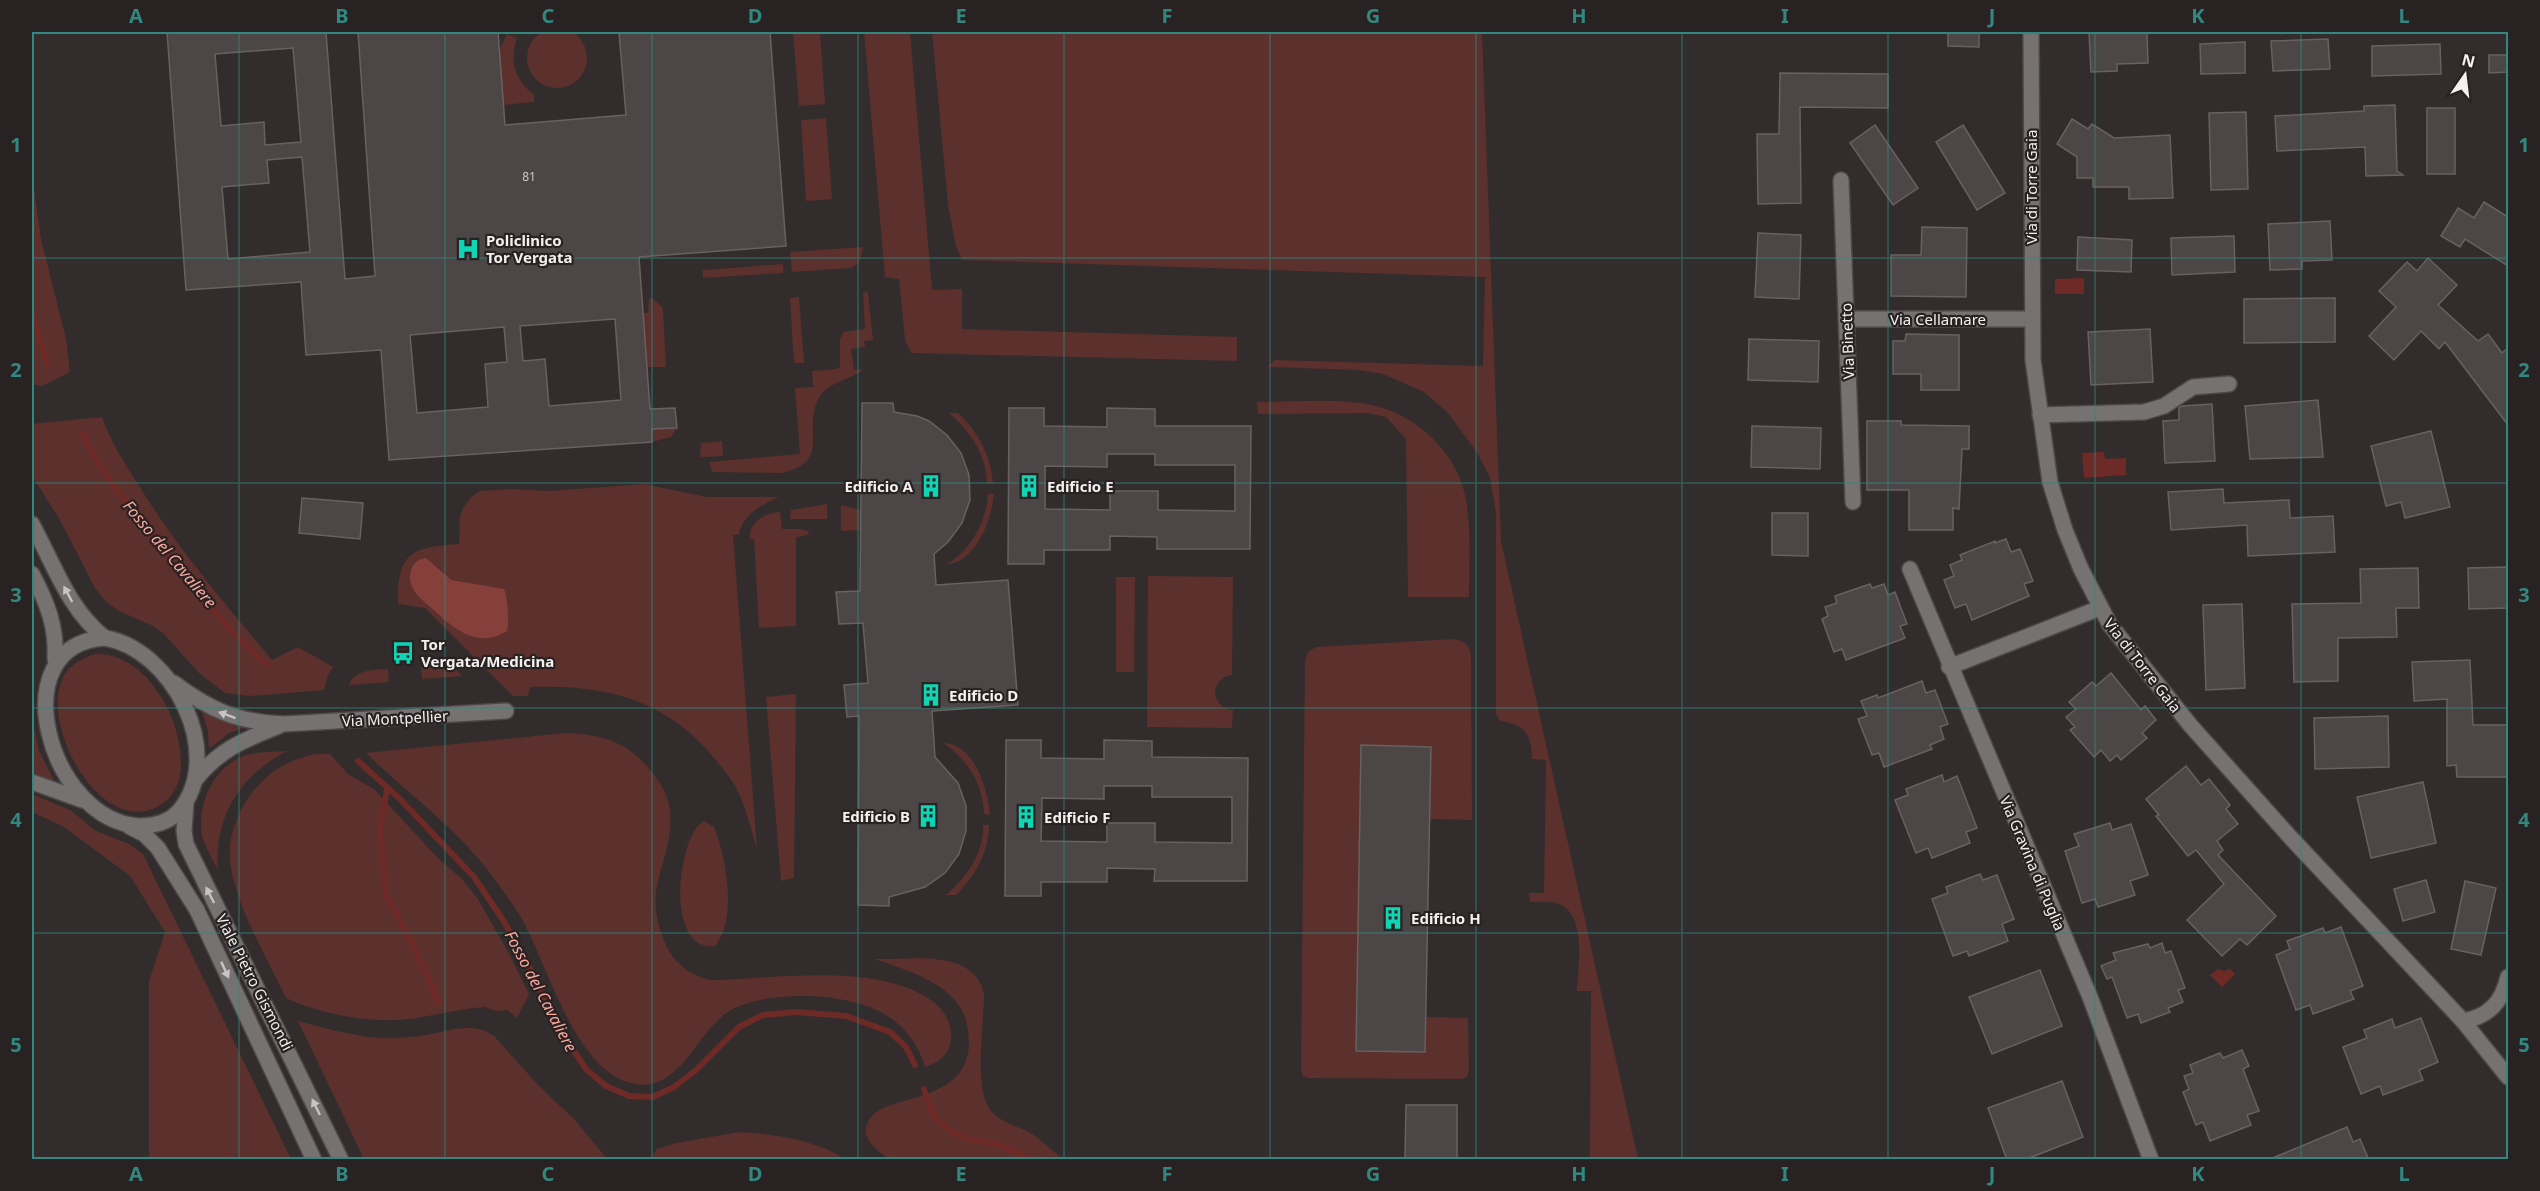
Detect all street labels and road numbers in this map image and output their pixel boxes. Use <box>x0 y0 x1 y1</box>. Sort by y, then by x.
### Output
street label: Via di Torre Gaia <box>2021 130 2041 244</box>
street label: Via Binetto <box>1836 302 1858 380</box>
street label: Via Cellamare <box>1890 309 1986 329</box>
street label: Via di Torre Gaia <box>2100 614 2186 716</box>
street label: Via Montpellier <box>341 705 449 731</box>
street label: Via Gravina di Puglia <box>1996 793 2070 933</box>
street label: Viale Pietro Gismondi <box>212 910 298 1054</box>

